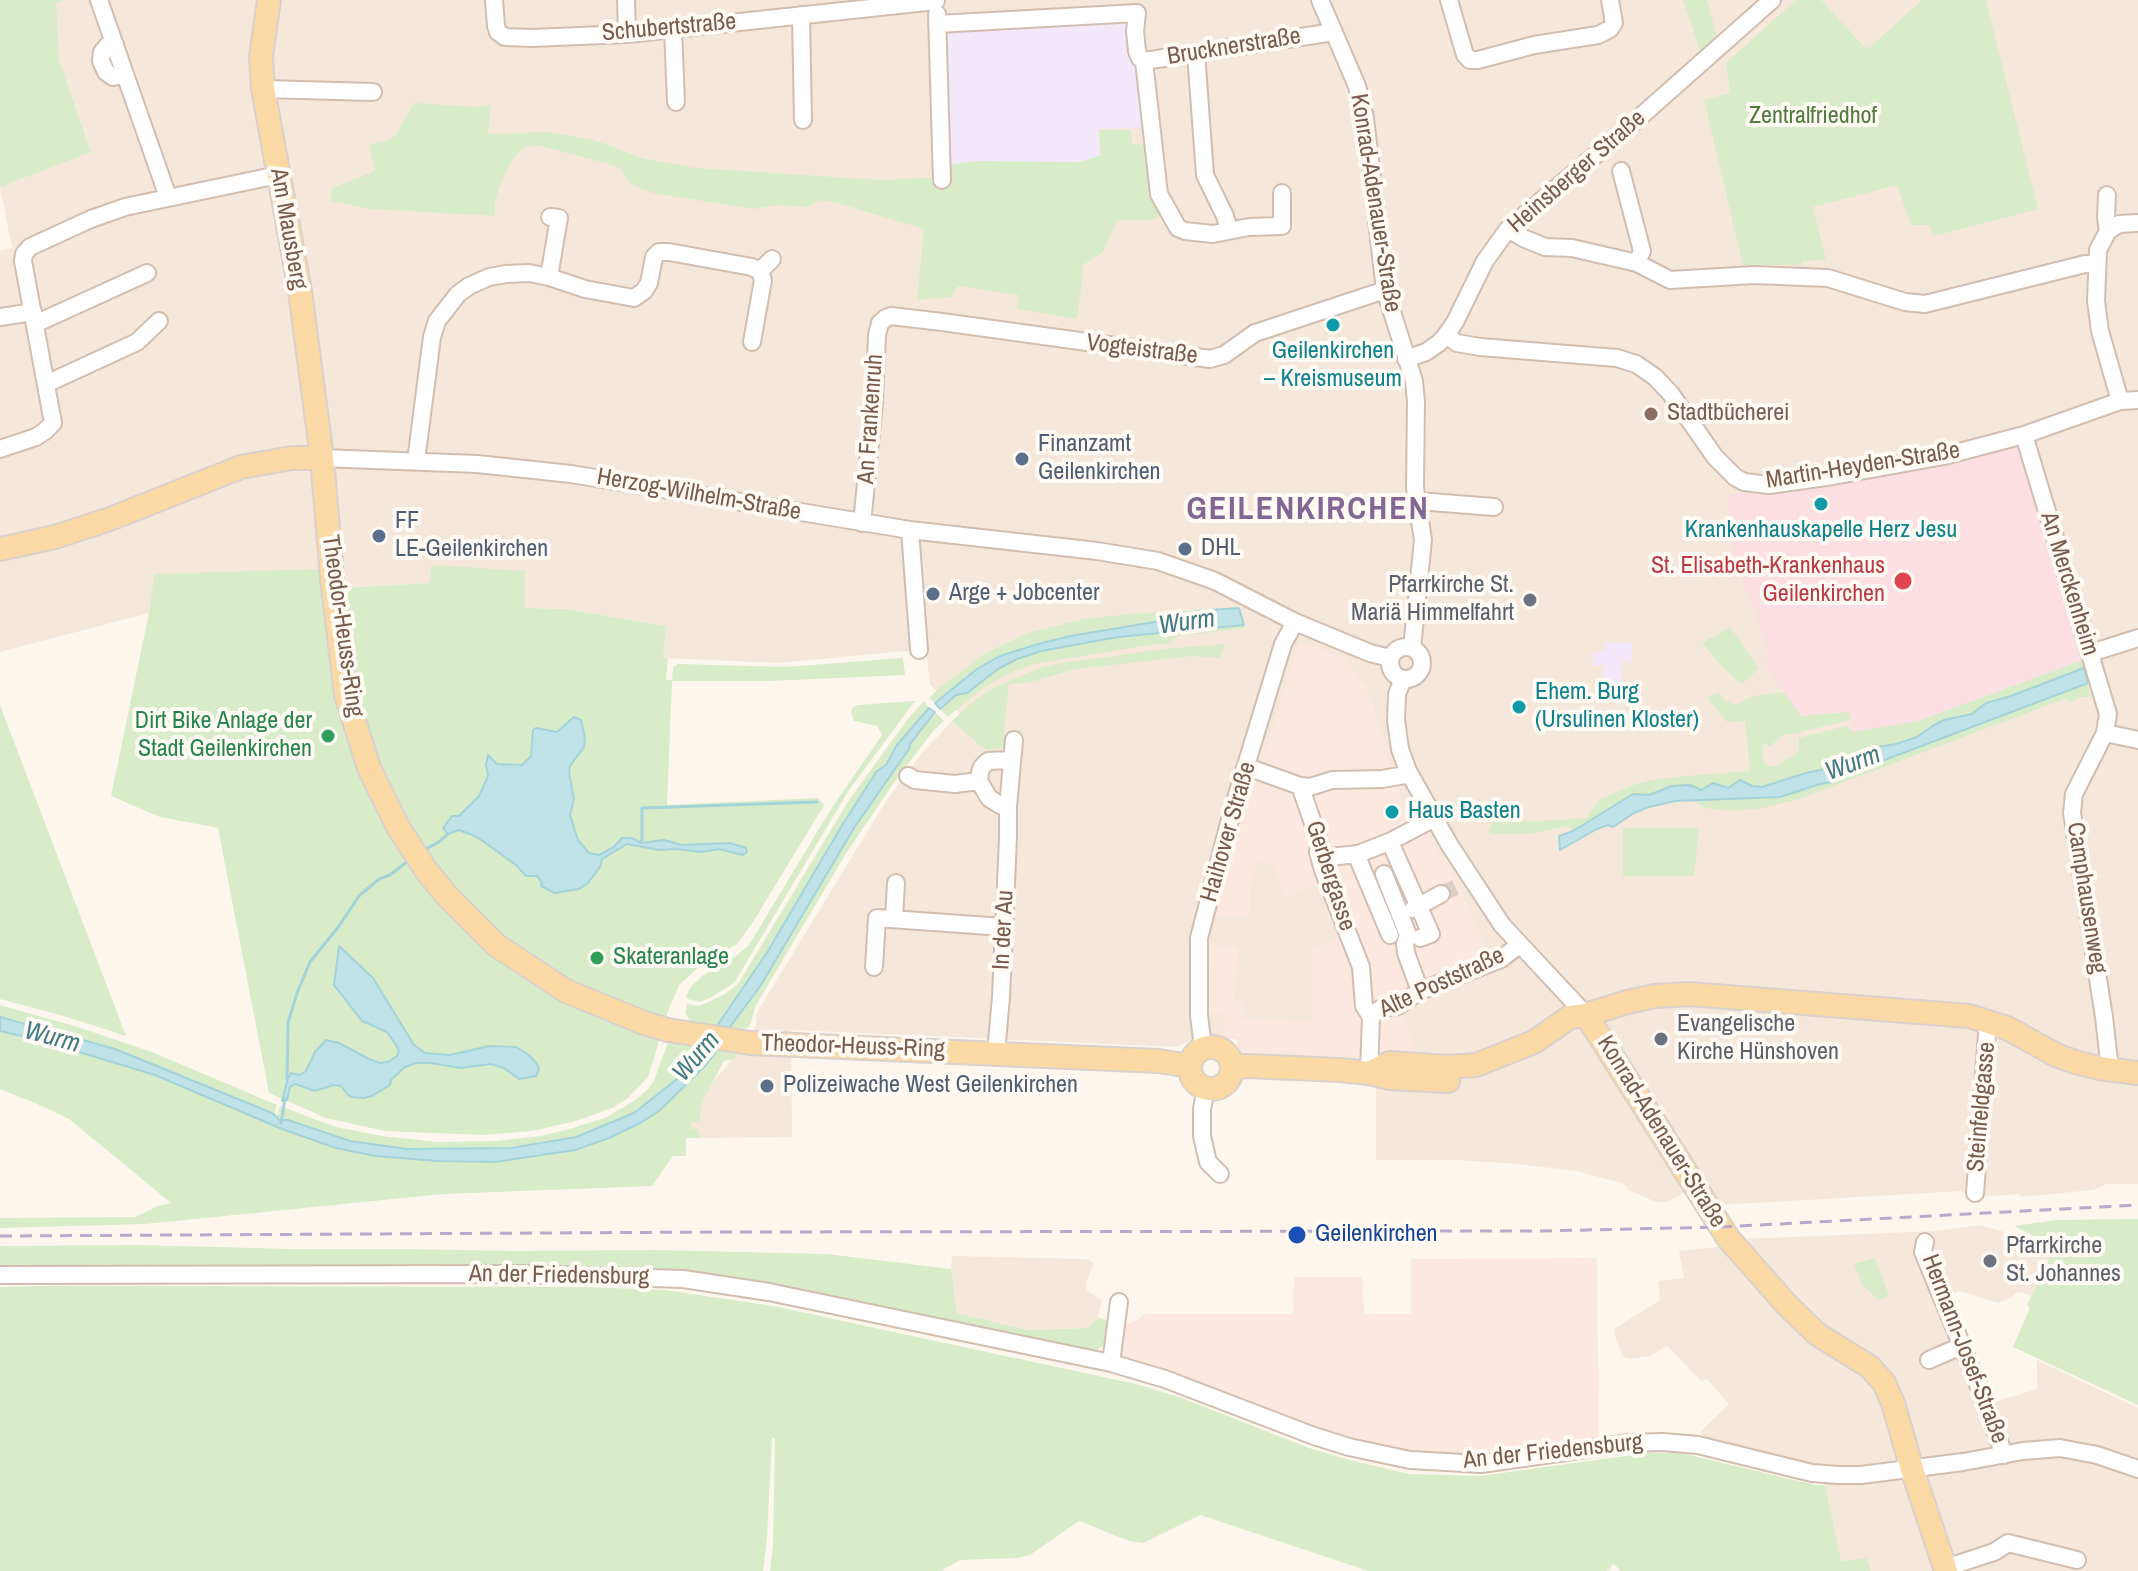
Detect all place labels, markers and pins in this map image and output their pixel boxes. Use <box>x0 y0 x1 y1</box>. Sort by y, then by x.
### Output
marker: Geilenkirchen – Kreismuseum <box>1324 316 1342 334</box>
place label: Geilenkirchen – Kreismuseum <box>1264 338 1402 394</box>
place label: Stadtbücherei <box>1667 400 1790 428</box>
marker: Stadtbücherei <box>1642 405 1660 423</box>
place label: Finanzamt Geilenkirchen <box>1038 431 1161 487</box>
marker: Finanzamt Geilenkirchen <box>1013 450 1031 468</box>
marker: Krankenhauskapelle Herz Jesu <box>1812 495 1830 513</box>
place label: FF LE-Geilenkirchen <box>395 508 548 564</box>
place label: Krankenhauskapelle Herz Jesu <box>1685 517 1957 545</box>
marker: FF LE-Geilenkirchen <box>370 527 388 545</box>
place label: DHL <box>1201 535 1240 563</box>
marker: DHL <box>1176 540 1194 558</box>
place label: St. Elisabeth-Krankenhaus Geilenkirchen <box>1651 553 1885 609</box>
marker: St. Elisabeth-Krankenhaus Geilenkirchen <box>1892 570 1914 592</box>
place label: Pfarrkirche St. Mariä Himmelfahrt <box>1351 572 1514 628</box>
place label: Arge + Jobcenter <box>949 580 1099 608</box>
marker: Arge + Jobcenter <box>924 585 942 603</box>
marker: Pfarrkirche St. Mariä Himmelfahrt <box>1521 591 1539 609</box>
place label: Ehem. Burg (Ursulinen Kloster) <box>1535 679 1699 735</box>
marker: Ehem. Burg (Ursulinen Kloster) <box>1510 698 1528 716</box>
place label: Dirt Bike Anlage der Stadt Geilenkirchen <box>135 708 312 764</box>
marker: Dirt Bike Anlage der Stadt Geilenkirchen <box>319 727 337 745</box>
place label: Haus Basten <box>1408 798 1521 826</box>
marker: Haus Basten <box>1383 803 1401 821</box>
place label: Skateranlage <box>613 944 729 972</box>
marker: Skateranlage <box>588 949 606 967</box>
place label: Evangelische Kirche Hünshoven <box>1677 1011 1839 1067</box>
marker: Evangelische Kirche Hünshoven <box>1652 1030 1670 1048</box>
place label: Polizeiwache West Geilenkirchen <box>783 1072 1078 1100</box>
marker: Polizeiwache West Geilenkirchen <box>758 1077 776 1095</box>
place label: Geilenkirchen <box>1315 1221 1438 1249</box>
marker: Geilenkirchen <box>1286 1224 1308 1246</box>
place label: Pfarrkirche St. Johannes <box>2006 1233 2121 1289</box>
marker: Pfarrkirche St. Johannes <box>1981 1252 1999 1270</box>

